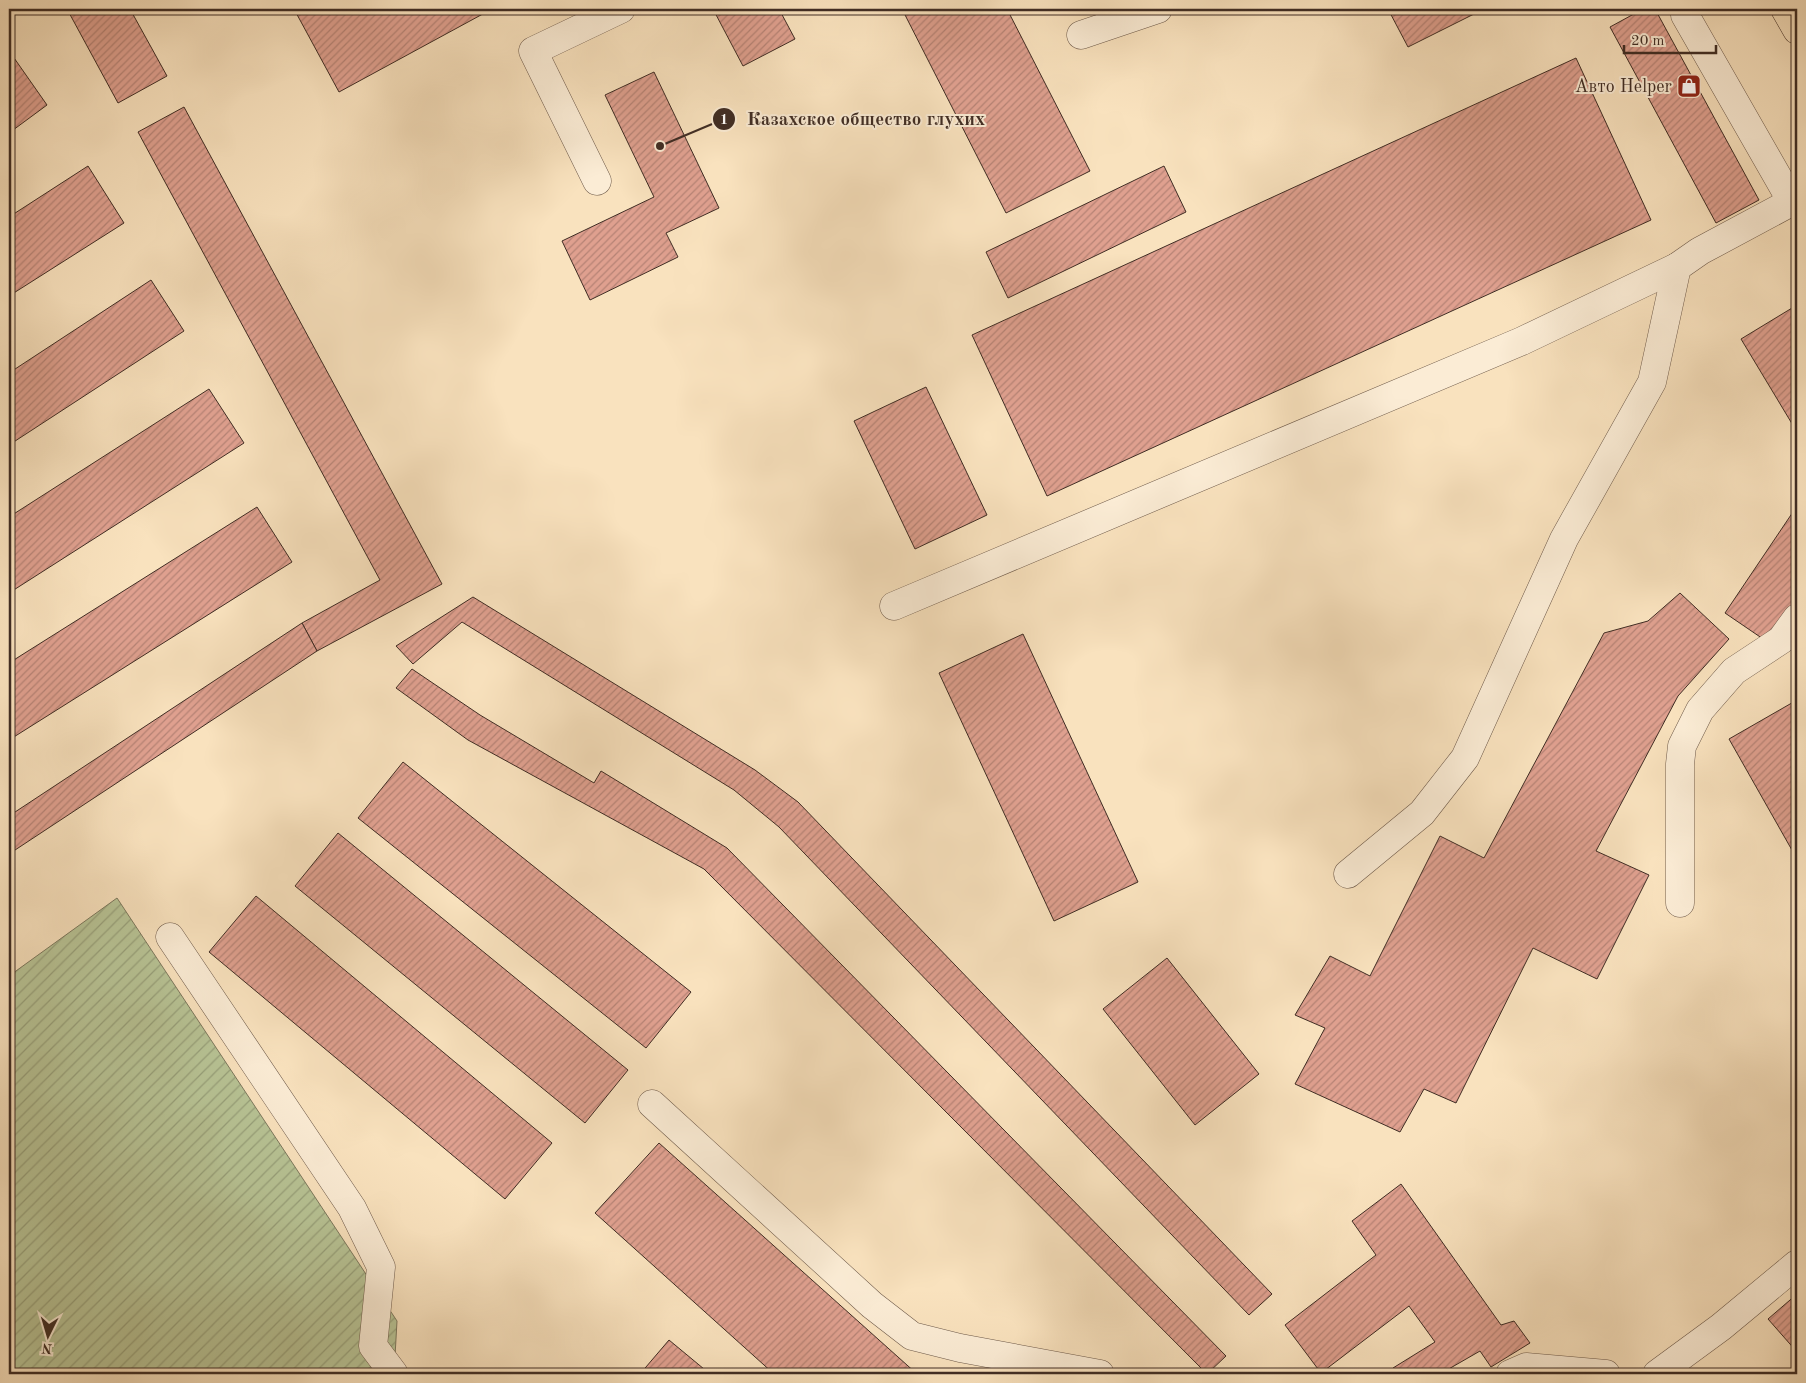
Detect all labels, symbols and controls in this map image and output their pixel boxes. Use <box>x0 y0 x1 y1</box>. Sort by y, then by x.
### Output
scale bar <box>1624 22 1716 54</box>
text: 20 m <box>1631 34 1665 49</box>
shop icon: Авто Helper <box>1676 73 1702 99</box>
place label: Авто Helper <box>1575 78 1673 96</box>
callout: Казахское общество глухих <box>711 102 995 136</box>
text: Казахское общество глухих <box>747 111 985 130</box>
text: 1 <box>720 113 728 128</box>
north arrow <box>22 1310 72 1360</box>
text: N <box>41 1340 53 1355</box>

